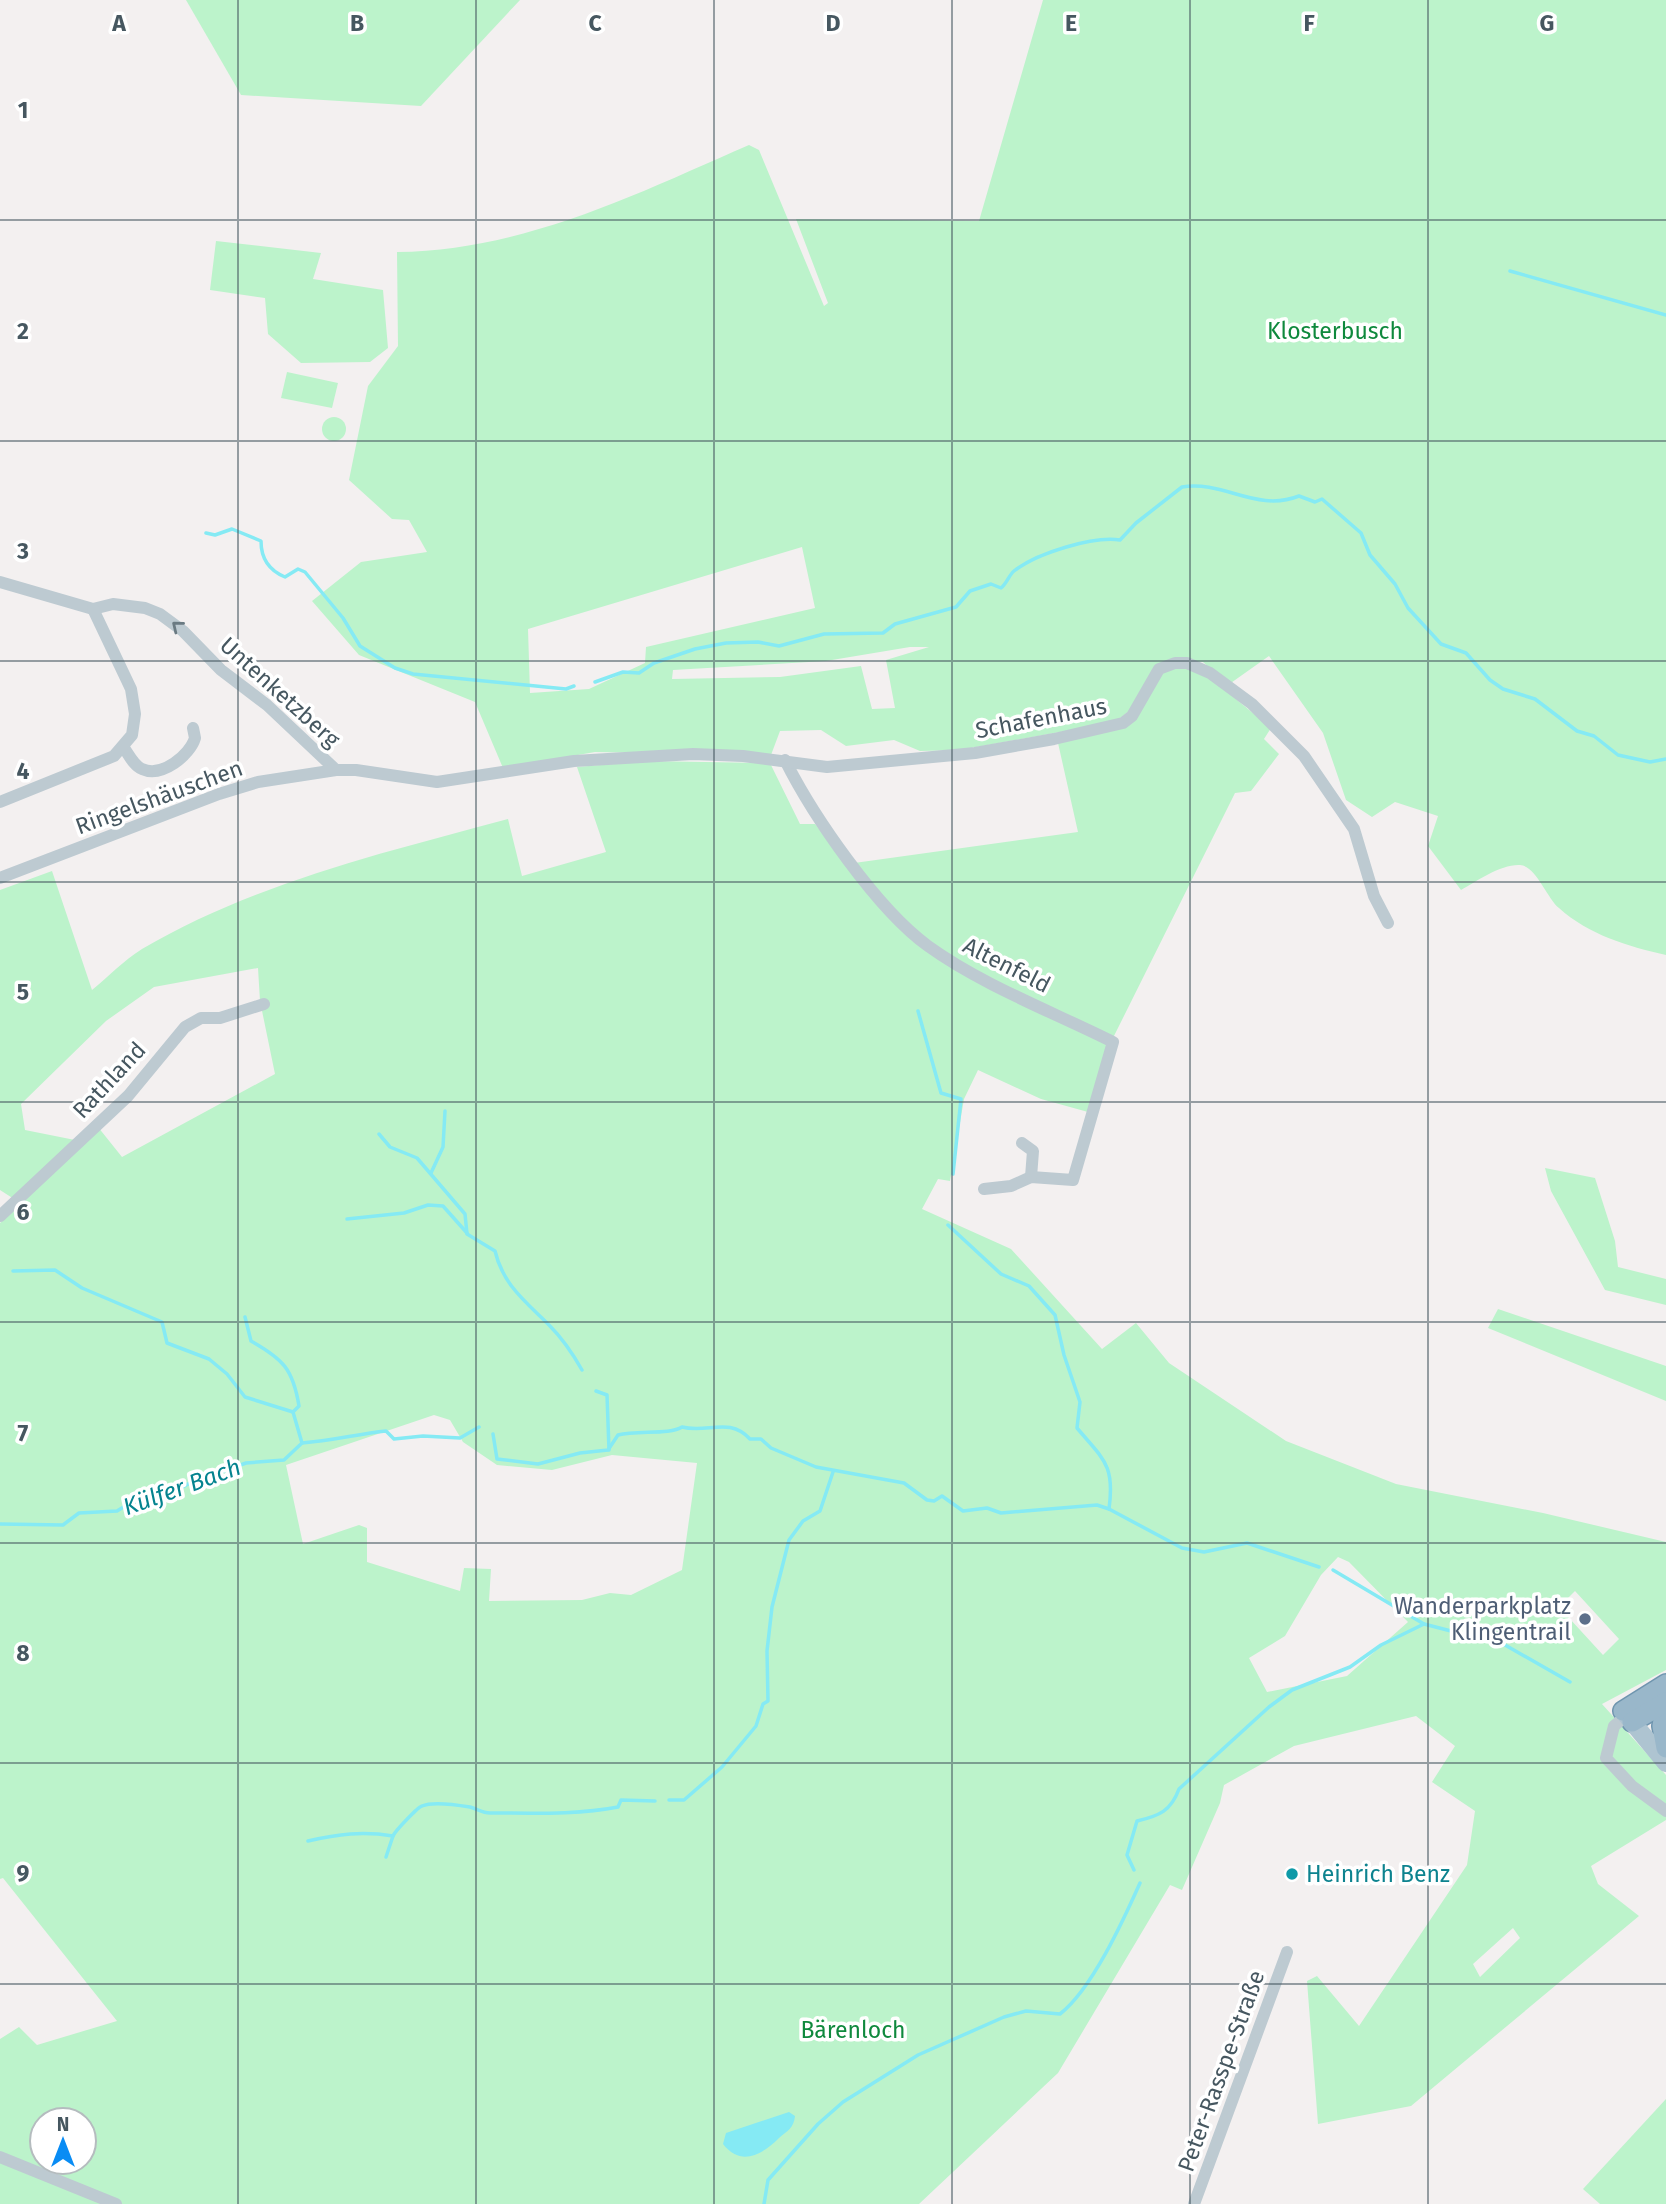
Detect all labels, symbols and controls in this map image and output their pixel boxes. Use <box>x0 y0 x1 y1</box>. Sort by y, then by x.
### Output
text: A <box>111 9 126 37</box>
text: B <box>350 9 364 37</box>
text: C <box>588 9 602 37</box>
text: D <box>826 9 841 37</box>
text: E <box>1065 9 1077 37</box>
text: F <box>1303 9 1315 37</box>
text: G <box>1540 9 1554 37</box>
text: 1 <box>18 96 28 124</box>
text: 2 <box>17 317 29 345</box>
park label: Klosterbusch <box>1267 317 1403 345</box>
text: 3 <box>16 537 29 565</box>
one-way arrow <box>172 622 185 634</box>
street label: Untenketzberg <box>214 631 346 753</box>
street label: Schafenhaus <box>973 692 1109 744</box>
street label: Ringelshäuschen <box>71 754 247 840</box>
text: 4 <box>17 757 30 785</box>
street label: Altenfeld <box>959 931 1055 999</box>
text: 5 <box>17 978 29 1006</box>
street label: Rathland <box>67 1036 151 1124</box>
text: 6 <box>17 1198 30 1226</box>
text: 7 <box>18 1419 29 1447</box>
water label: Külfer Bach <box>119 1453 245 1521</box>
place label: Wanderparkplatz Klingentrail <box>1394 1592 1571 1646</box>
marker: Wanderparkplatz Klingentrail <box>1577 1611 1593 1627</box>
text: 8 <box>16 1639 30 1667</box>
text: 9 <box>17 1859 30 1887</box>
place label: Heinrich Benz <box>1306 1860 1450 1888</box>
marker: Heinrich Benz <box>1284 1866 1300 1882</box>
street label: Peter-Rasspe-Straße <box>1172 1966 1270 2176</box>
park label: Bärenloch <box>800 2016 906 2044</box>
north arrow <box>28 2106 98 2176</box>
text: N <box>57 2113 69 2136</box>

